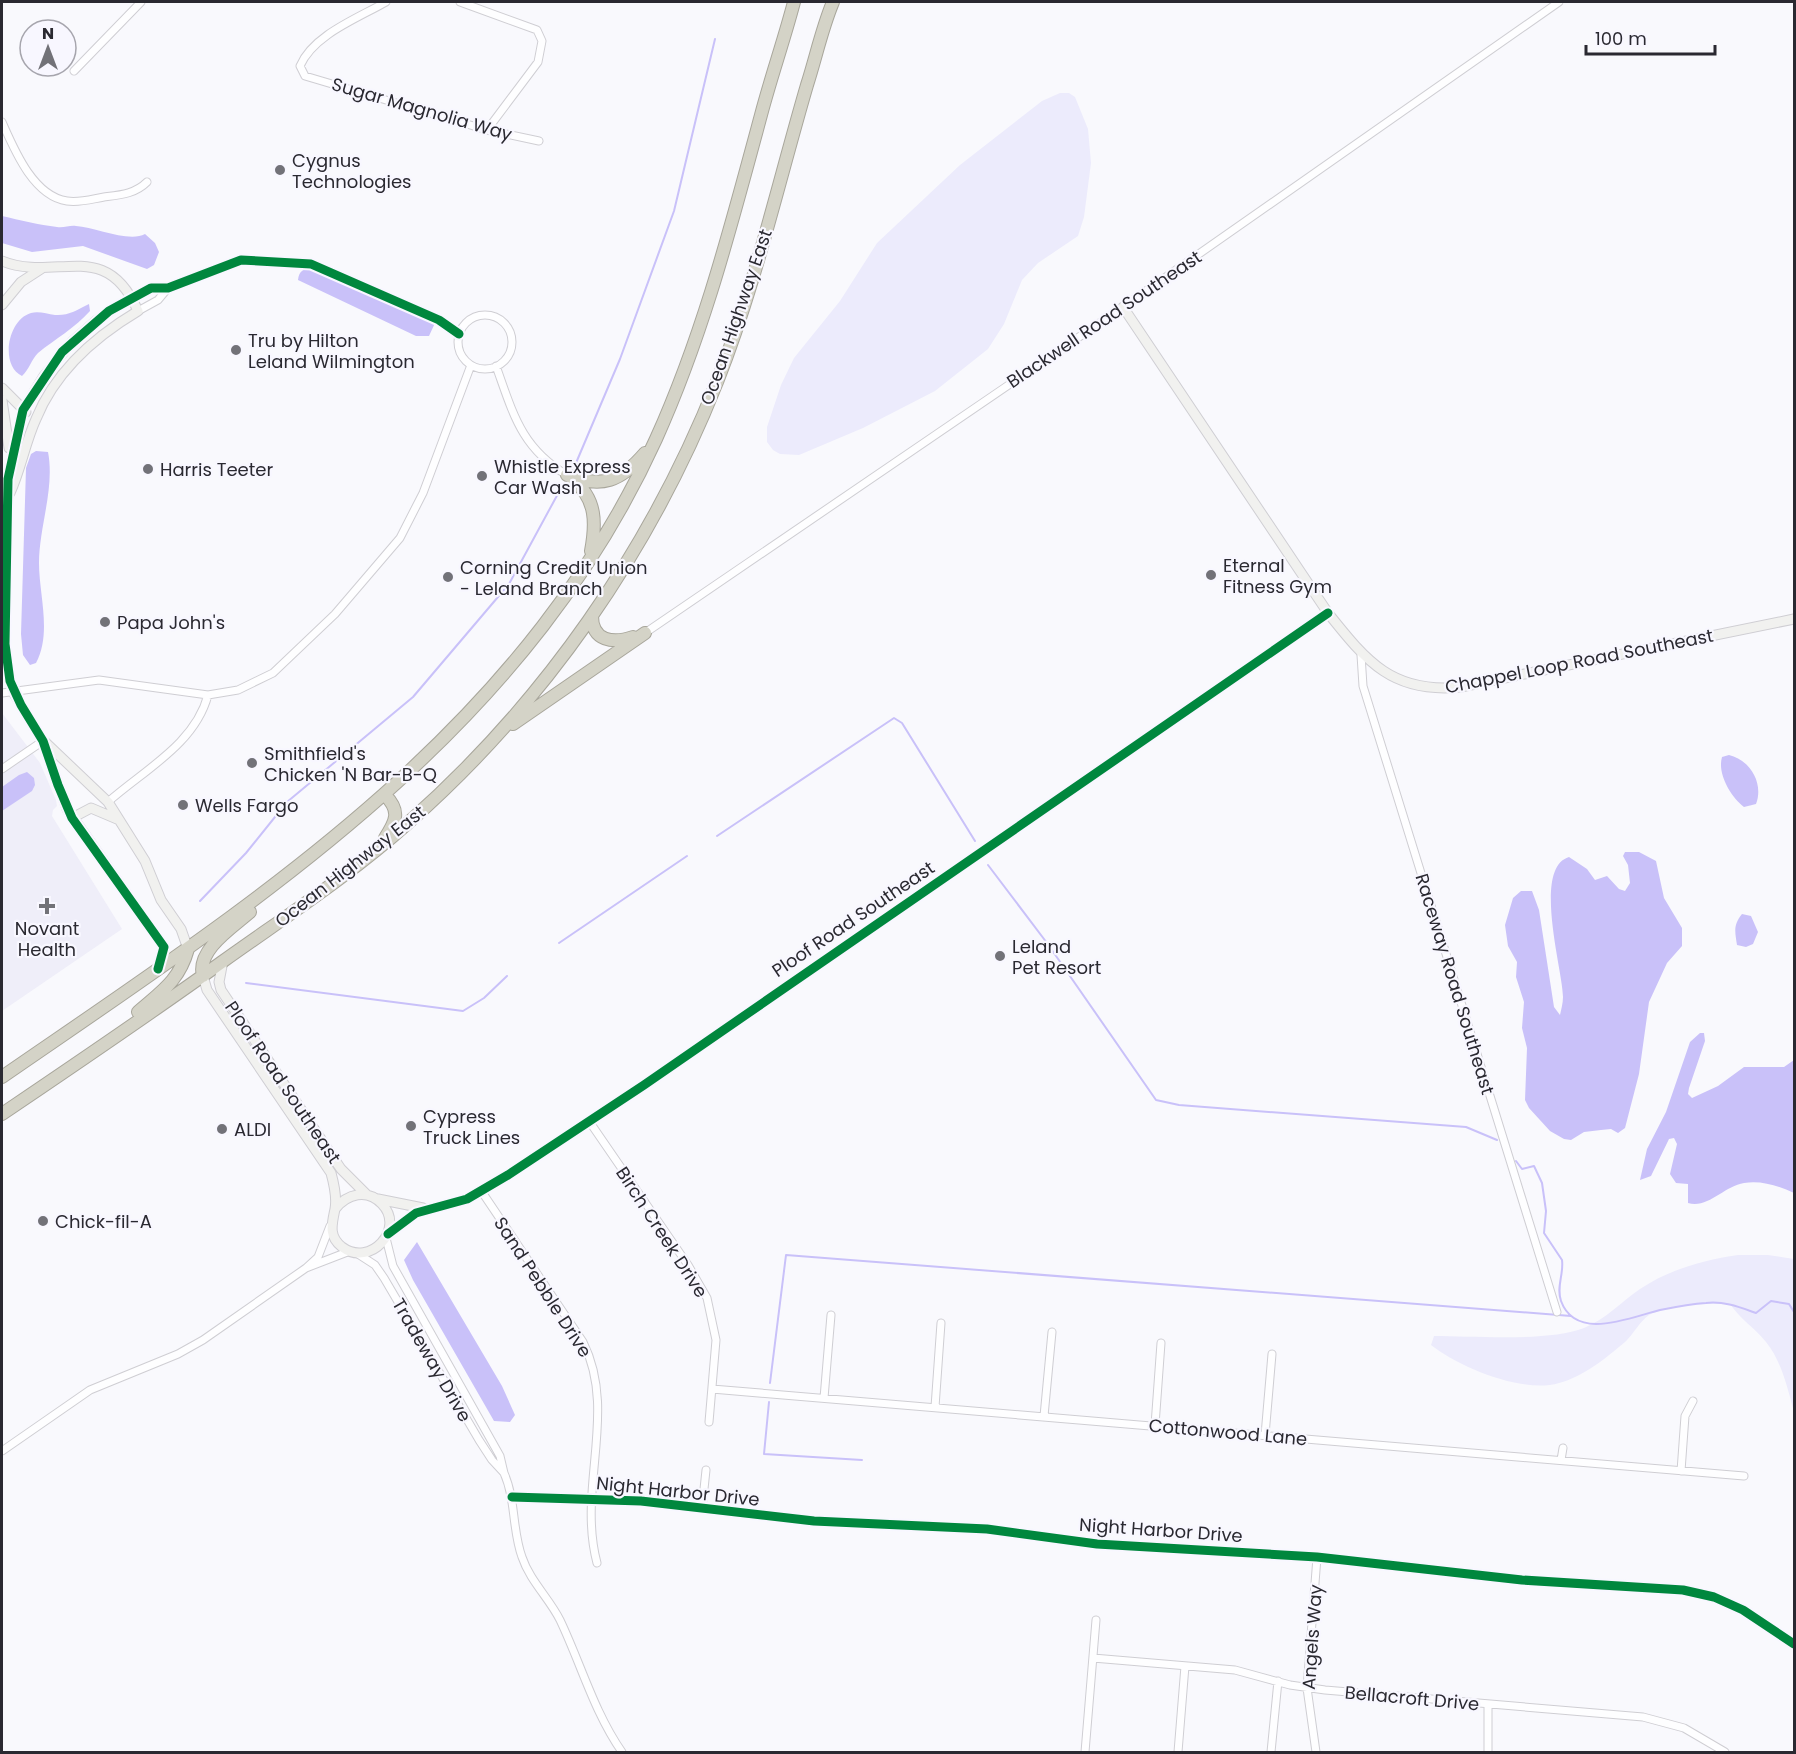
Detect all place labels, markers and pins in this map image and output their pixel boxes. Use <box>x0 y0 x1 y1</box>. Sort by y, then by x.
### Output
place label: Cygnus Technologies <box>292 148 411 194</box>
marker: Cygnus Technologies <box>273 163 287 177</box>
place label: Tru by Hilton Leland Wilmington <box>248 328 415 374</box>
marker: Tru by Hilton Leland Wilmington <box>229 343 243 357</box>
place label: Whistle Express Car Wash <box>494 454 631 500</box>
place label: Harris Teeter <box>160 457 273 482</box>
marker: Harris Teeter <box>141 462 155 476</box>
marker: Whistle Express Car Wash <box>475 469 489 483</box>
place label: Eternal Fitness Gym <box>1223 553 1332 599</box>
place label: Corning Credit Union - Leland Branch <box>460 555 647 601</box>
marker: Eternal Fitness Gym <box>1204 568 1218 582</box>
marker: Corning Credit Union - Leland Branch <box>441 570 455 584</box>
place label: Papa John's <box>117 610 225 635</box>
marker: Papa John's <box>98 615 112 629</box>
place label: Smithfield's Chicken 'N Bar-B-Q <box>264 741 437 787</box>
marker: Smithfield's Chicken 'N Bar-B-Q <box>245 756 259 770</box>
place label: Wells Fargo <box>195 793 298 818</box>
marker: Wells Fargo <box>176 798 190 812</box>
marker: Novant Health <box>38 897 56 915</box>
place label: Novant Health <box>15 916 79 962</box>
place label: Leland Pet Resort <box>1012 934 1101 980</box>
marker: Leland Pet Resort <box>993 949 1007 963</box>
place label: Cypress Truck Lines <box>423 1104 520 1150</box>
place label: ALDI <box>234 1117 271 1142</box>
marker: Cypress Truck Lines <box>404 1119 418 1133</box>
marker: ALDI <box>215 1122 229 1136</box>
place label: Chick-fil-A <box>55 1209 152 1234</box>
marker: Chick-fil-A <box>36 1214 50 1228</box>

